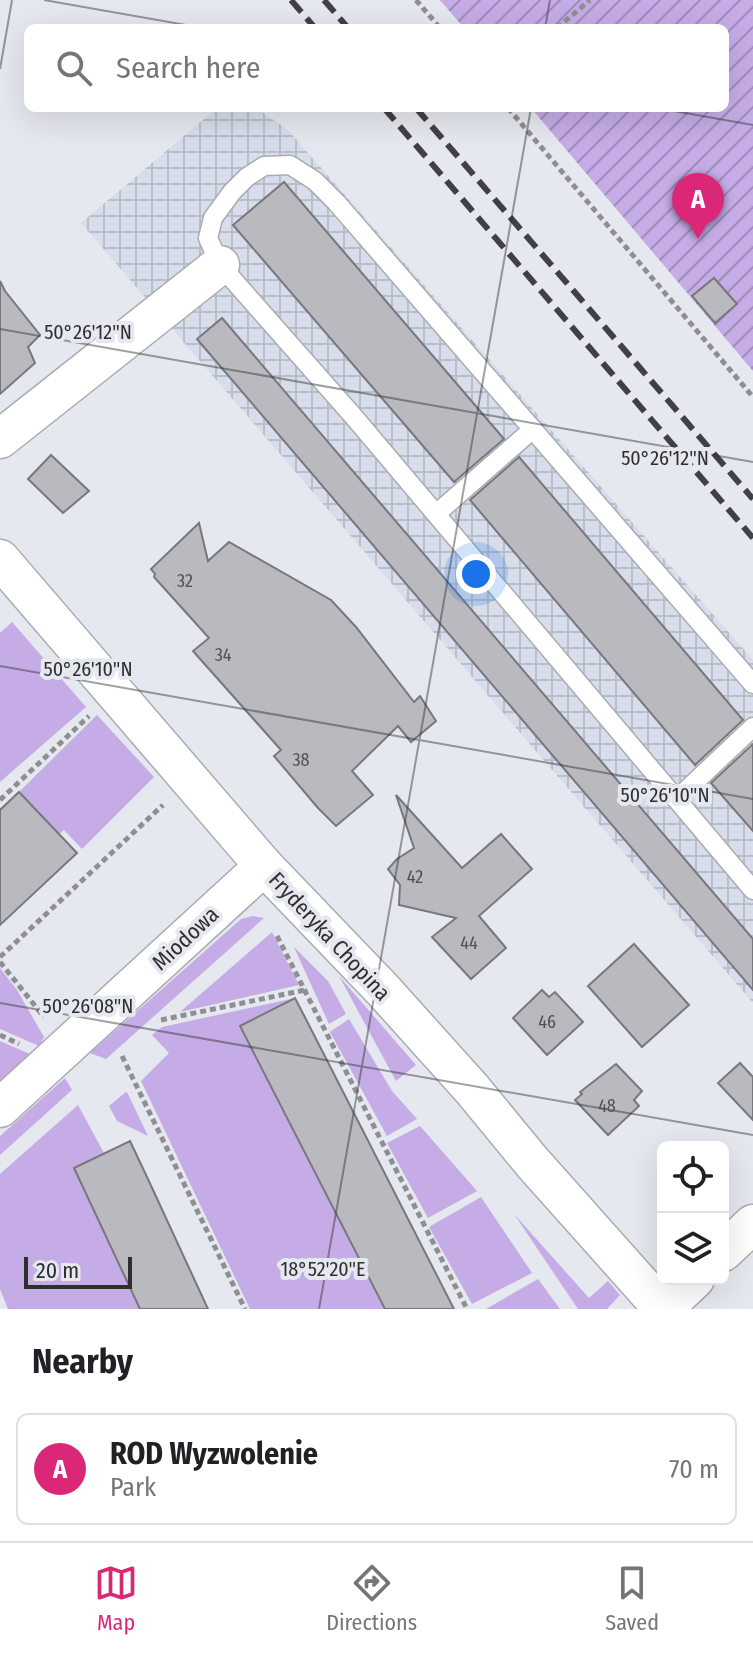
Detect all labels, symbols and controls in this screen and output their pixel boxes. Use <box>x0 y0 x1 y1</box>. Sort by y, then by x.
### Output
search box <box>24 24 729 112</box>
icon: search <box>52 46 96 90</box>
text: Search here <box>116 50 261 86</box>
pin: A <box>672 173 724 239</box>
text: 50°26'12"N <box>44 320 132 344</box>
text: 50°26'12"N <box>621 446 709 470</box>
your location <box>456 554 496 594</box>
house number: 32 <box>177 570 193 592</box>
house number: 34 <box>215 644 232 666</box>
text: 50°26'10"N <box>43 657 133 681</box>
house number: 38 <box>292 749 310 771</box>
text: 50°26'10"N <box>620 783 710 807</box>
street label: Fryderyka Chopina <box>263 866 396 1006</box>
house number: 42 <box>407 866 423 888</box>
street label: Miodowa <box>147 901 224 976</box>
house number: 44 <box>460 932 478 954</box>
text: 50°26'08"N <box>43 994 133 1018</box>
house number: 46 <box>538 1011 556 1033</box>
house number: 48 <box>598 1095 616 1117</box>
map controls <box>657 1141 729 1285</box>
button: locate <box>657 1141 729 1213</box>
button: layers <box>657 1213 729 1285</box>
scale bar <box>24 1253 132 1289</box>
text: 20 m <box>36 1257 79 1284</box>
text: 18°52'20"E <box>281 1257 366 1281</box>
text: Nearby <box>32 1341 133 1382</box>
text: ROD Wyzwolenie <box>110 1436 318 1472</box>
text: A <box>53 1454 67 1485</box>
text: 70 m <box>669 1454 719 1485</box>
text: Park <box>110 1472 156 1503</box>
tab: Map <box>94 1561 138 1636</box>
tab: Directions <box>326 1561 417 1636</box>
tab: Saved <box>605 1561 659 1636</box>

